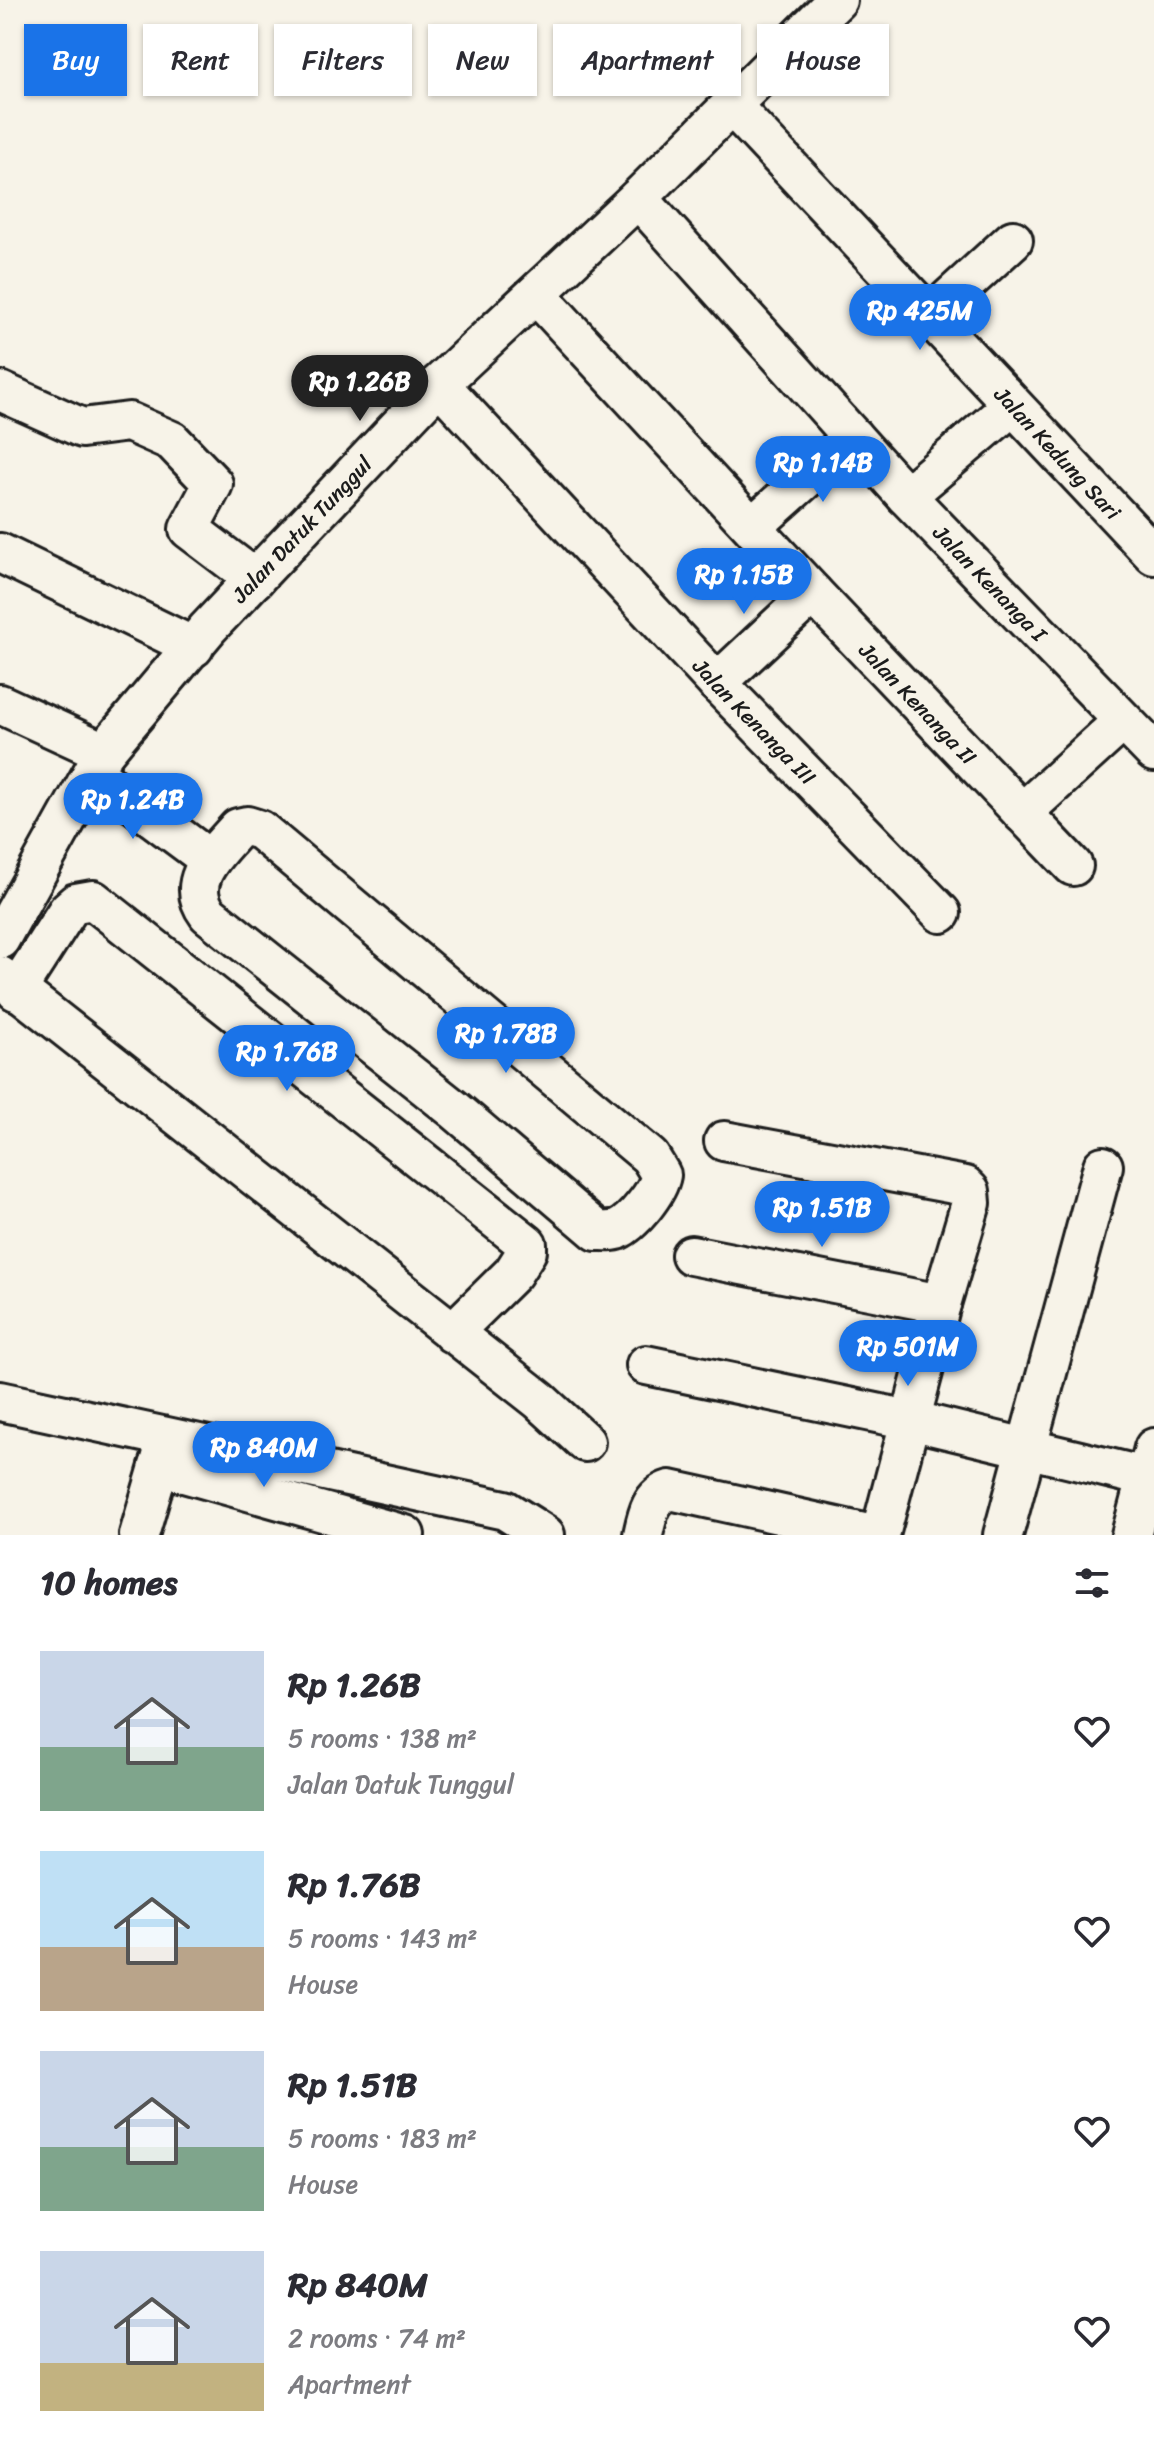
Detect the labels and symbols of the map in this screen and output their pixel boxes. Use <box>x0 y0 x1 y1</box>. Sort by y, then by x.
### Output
pin: Rp 425M <box>846 284 994 352</box>
pin: Rp 1.26B <box>277 355 443 423</box>
street label: Jalan Kedung Sari <box>984 376 1132 530</box>
pin: Rp 1.14B <box>740 436 906 504</box>
street label: Jalan Datuk Tunggul <box>221 446 382 613</box>
street label: Jalan Kenanga I <box>923 514 1058 652</box>
pin: Rp 1.15B <box>661 548 827 616</box>
street label: Jalan Kenanga II <box>849 632 987 774</box>
street label: Jalan Kenanga III <box>682 648 826 794</box>
pin: Rp 1.24B <box>50 773 216 841</box>
pin: Rp 1.78B <box>423 1007 589 1075</box>
pin: Rp 1.76B <box>204 1025 370 1093</box>
pin: Rp 1.51B <box>739 1181 905 1249</box>
pin: Rp 501M <box>834 1320 982 1388</box>
pin: Rp 840M <box>190 1421 338 1489</box>

